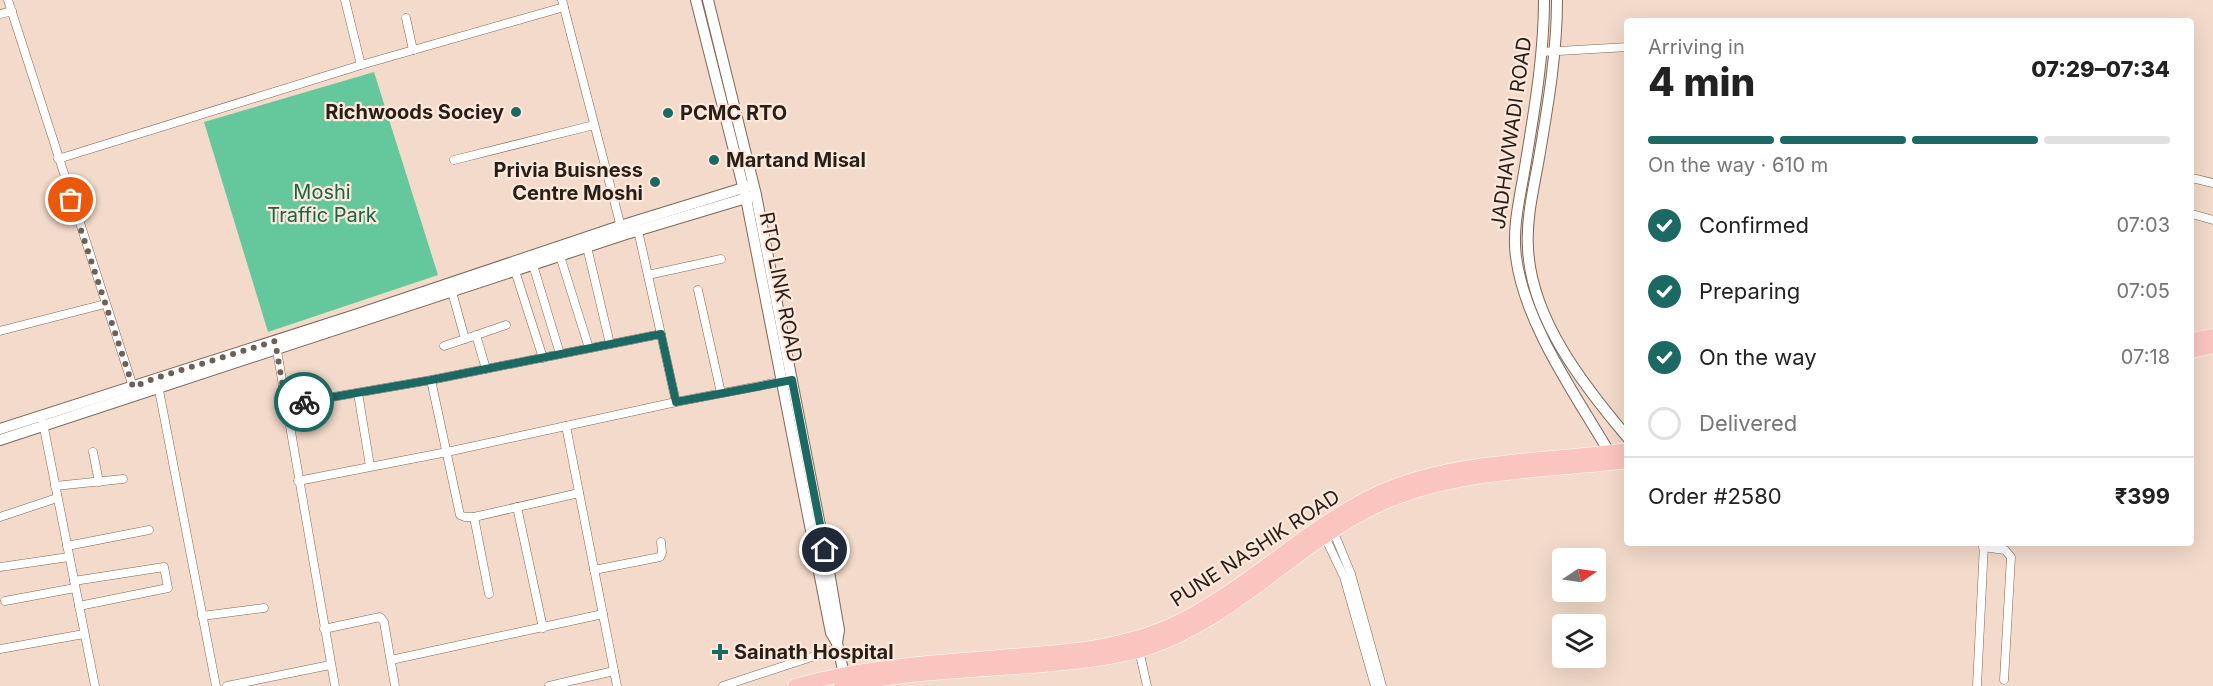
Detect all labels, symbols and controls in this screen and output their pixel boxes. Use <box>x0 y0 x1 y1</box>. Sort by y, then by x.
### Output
street label: JADHAVWADI ROAD <box>1486 35 1536 231</box>
text: Arriving in <box>1648 35 1745 59</box>
text: 07:29–07:34 <box>2031 56 2170 82</box>
text: 4 min <box>1648 58 1755 105</box>
place label: Richwoods Sociey <box>325 100 504 124</box>
place label: PCMC RTO <box>680 101 787 125</box>
marker: Richwoods Sociey <box>509 105 523 119</box>
marker: PCMC RTO <box>661 106 675 120</box>
place label: Martand Misal <box>726 148 866 172</box>
marker: Martand Misal <box>707 153 721 167</box>
text: On the way · 610 m <box>1648 153 1828 177</box>
place label: Privia Buisness Centre Moshi <box>493 158 643 205</box>
pin <box>45 174 96 225</box>
marker: Privia Buisness Centre Moshi <box>648 175 662 189</box>
park label: Moshi Traffic Park <box>267 180 377 227</box>
icon: bag <box>54 183 87 216</box>
icon: check <box>1648 209 1681 242</box>
street label: RTO LINK ROAD <box>755 210 807 364</box>
text: Confirmed <box>1699 212 1809 238</box>
text: 07:03 <box>2116 213 2170 237</box>
icon: check <box>1648 275 1681 308</box>
text: Preparing <box>1699 278 1800 304</box>
text: 07:05 <box>2117 279 2170 303</box>
icon: check <box>1648 341 1681 374</box>
text: On the way <box>1699 344 1817 370</box>
text: 07:18 <box>2121 345 2170 369</box>
courier <box>274 372 334 432</box>
icon: bike <box>288 386 321 419</box>
text: Delivered <box>1699 410 1797 436</box>
text: Order #2580 <box>1648 483 1782 509</box>
text: ₹399 <box>2115 483 2170 509</box>
street label: PUNE NASHIK ROAD <box>1166 484 1344 612</box>
pin <box>799 524 850 575</box>
icon: home <box>808 533 841 566</box>
north arrow <box>1552 548 1606 602</box>
map controls <box>1552 548 1606 668</box>
button: layers <box>1552 614 1606 668</box>
place label: Sainath Hospital <box>734 640 894 664</box>
marker: Sainath Hospital <box>711 643 729 661</box>

